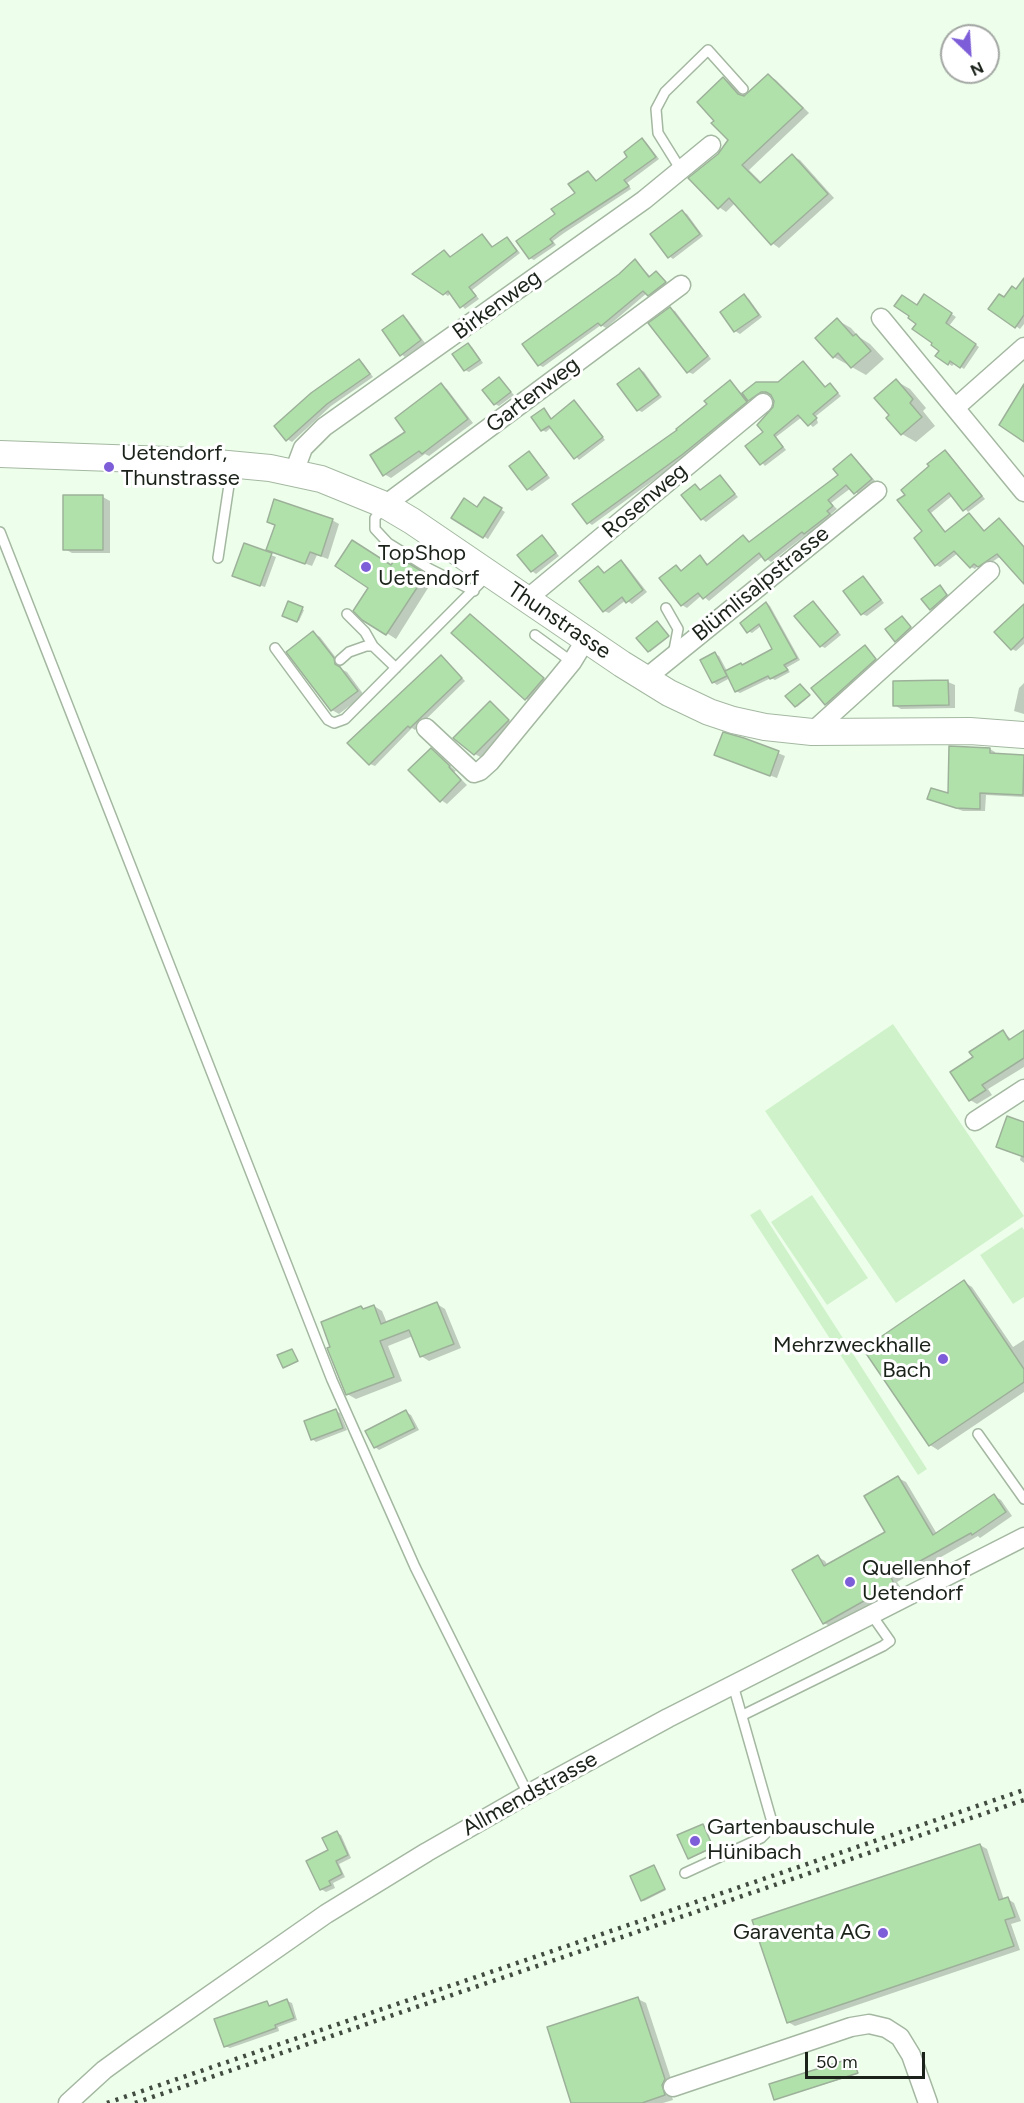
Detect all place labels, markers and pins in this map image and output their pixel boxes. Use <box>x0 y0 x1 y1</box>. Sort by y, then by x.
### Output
place label: Uetendorf, Thunstrasse <box>121 441 240 493</box>
marker: Uetendorf, Thunstrasse <box>102 460 116 474</box>
place label: TopShop Uetendorf <box>378 541 479 592</box>
marker: TopShop Uetendorf <box>359 560 373 574</box>
place label: Mehrzweckhalle Bach <box>773 1333 931 1384</box>
marker: Mehrzweckhalle Bach <box>936 1352 950 1366</box>
place label: Quellenhof Uetendorf <box>862 1556 971 1608</box>
marker: Quellenhof Uetendorf <box>843 1575 857 1589</box>
place label: Gartenbauschule Hünibach <box>707 1815 875 1867</box>
marker: Gartenbauschule Hünibach <box>688 1834 702 1848</box>
place label: Garaventa AG <box>733 1920 871 1946</box>
marker: Garaventa AG <box>876 1926 890 1940</box>

